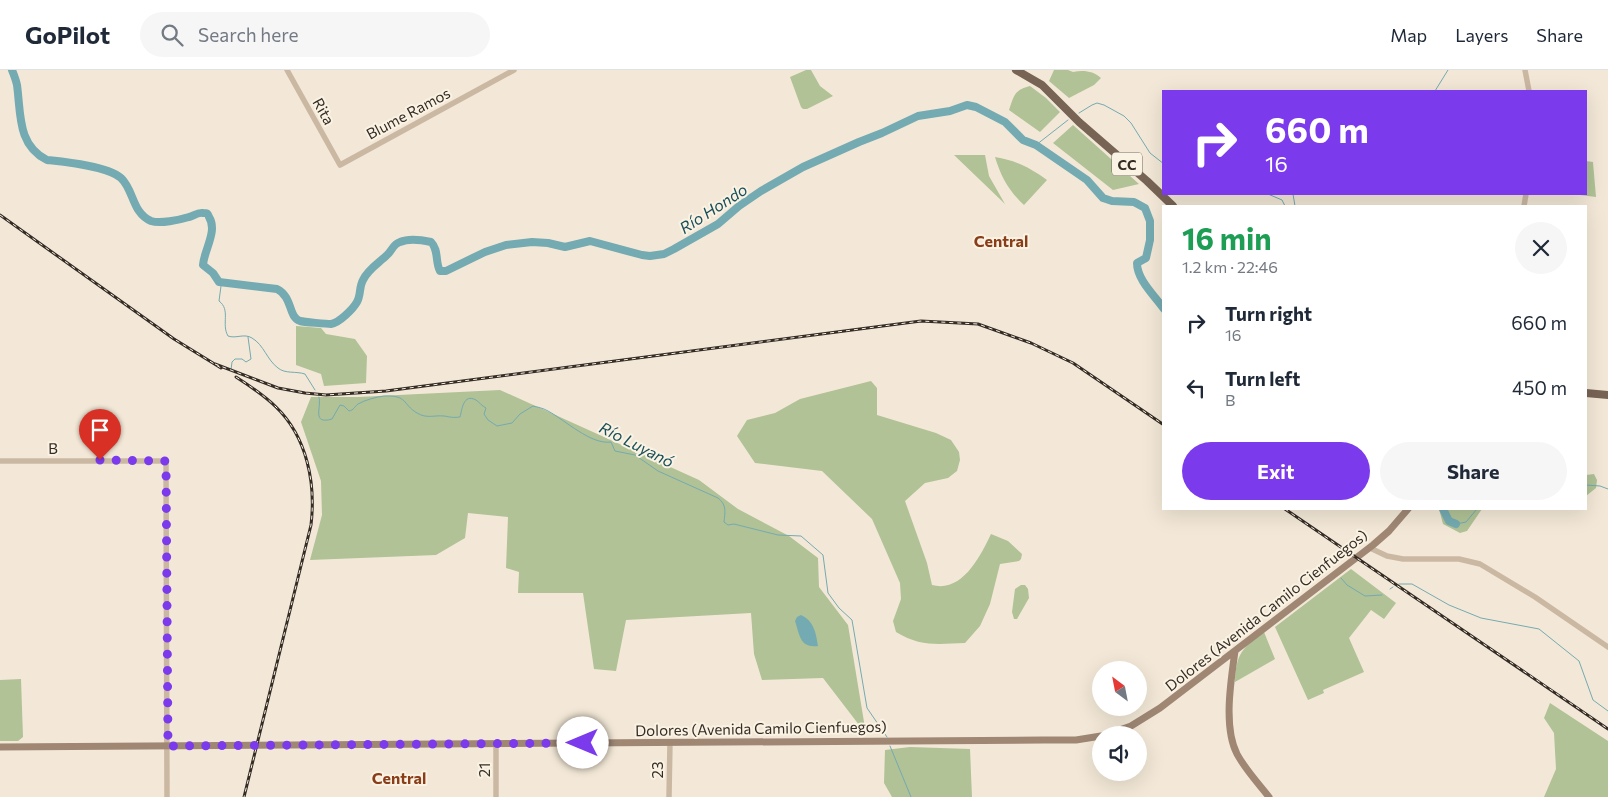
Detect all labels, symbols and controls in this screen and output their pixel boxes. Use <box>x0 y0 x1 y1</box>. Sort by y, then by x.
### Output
search box <box>140 12 490 57</box>
text: GoPilot <box>25 20 110 49</box>
icon: search <box>158 21 186 49</box>
text: Search here <box>198 23 299 46</box>
text: Map <box>1390 24 1427 46</box>
text: Layers <box>1455 24 1508 46</box>
text: Share <box>1536 24 1583 46</box>
street label: Blume Ramos <box>363 83 453 143</box>
street label: Rita <box>309 94 339 128</box>
text: 660 m <box>1265 107 1369 150</box>
icon: right <box>1182 110 1247 175</box>
text: 16 <box>1265 150 1288 177</box>
road number: CC <box>1112 152 1142 176</box>
water label: Río Hondo <box>676 179 750 237</box>
text: 16 min <box>1182 219 1272 256</box>
button: close <box>1515 222 1567 274</box>
district label: Central <box>974 231 1028 250</box>
text: 1.2 km · 22:46 <box>1182 257 1278 276</box>
text: Turn right <box>1225 302 1312 325</box>
icon: right <box>1182 309 1210 337</box>
text: 660 m <box>1511 311 1567 334</box>
text: 16 <box>1225 325 1242 344</box>
text: Turn left <box>1225 367 1300 390</box>
icon: left <box>1182 374 1210 402</box>
text: 450 m <box>1512 376 1567 399</box>
text: B <box>1225 390 1235 409</box>
pin <box>79 409 121 460</box>
icon: arrive <box>86 416 114 444</box>
water label: Río Luyanó <box>597 417 678 471</box>
street label: B <box>48 439 58 457</box>
button: Exit <box>1182 442 1370 500</box>
button: Share <box>1380 442 1567 500</box>
street label: Dolores (Avenida Camilo Cienfuegos) <box>1161 525 1371 695</box>
north arrow <box>1092 661 1148 716</box>
map controls <box>1092 661 1147 781</box>
position arrow <box>556 716 608 768</box>
street label: Dolores (Avenida Camilo Cienfuegos) <box>635 717 887 739</box>
button: sound <box>1092 726 1147 781</box>
street label: 23 <box>648 762 666 778</box>
street label: 21 <box>475 763 493 777</box>
district label: Central <box>372 768 426 787</box>

